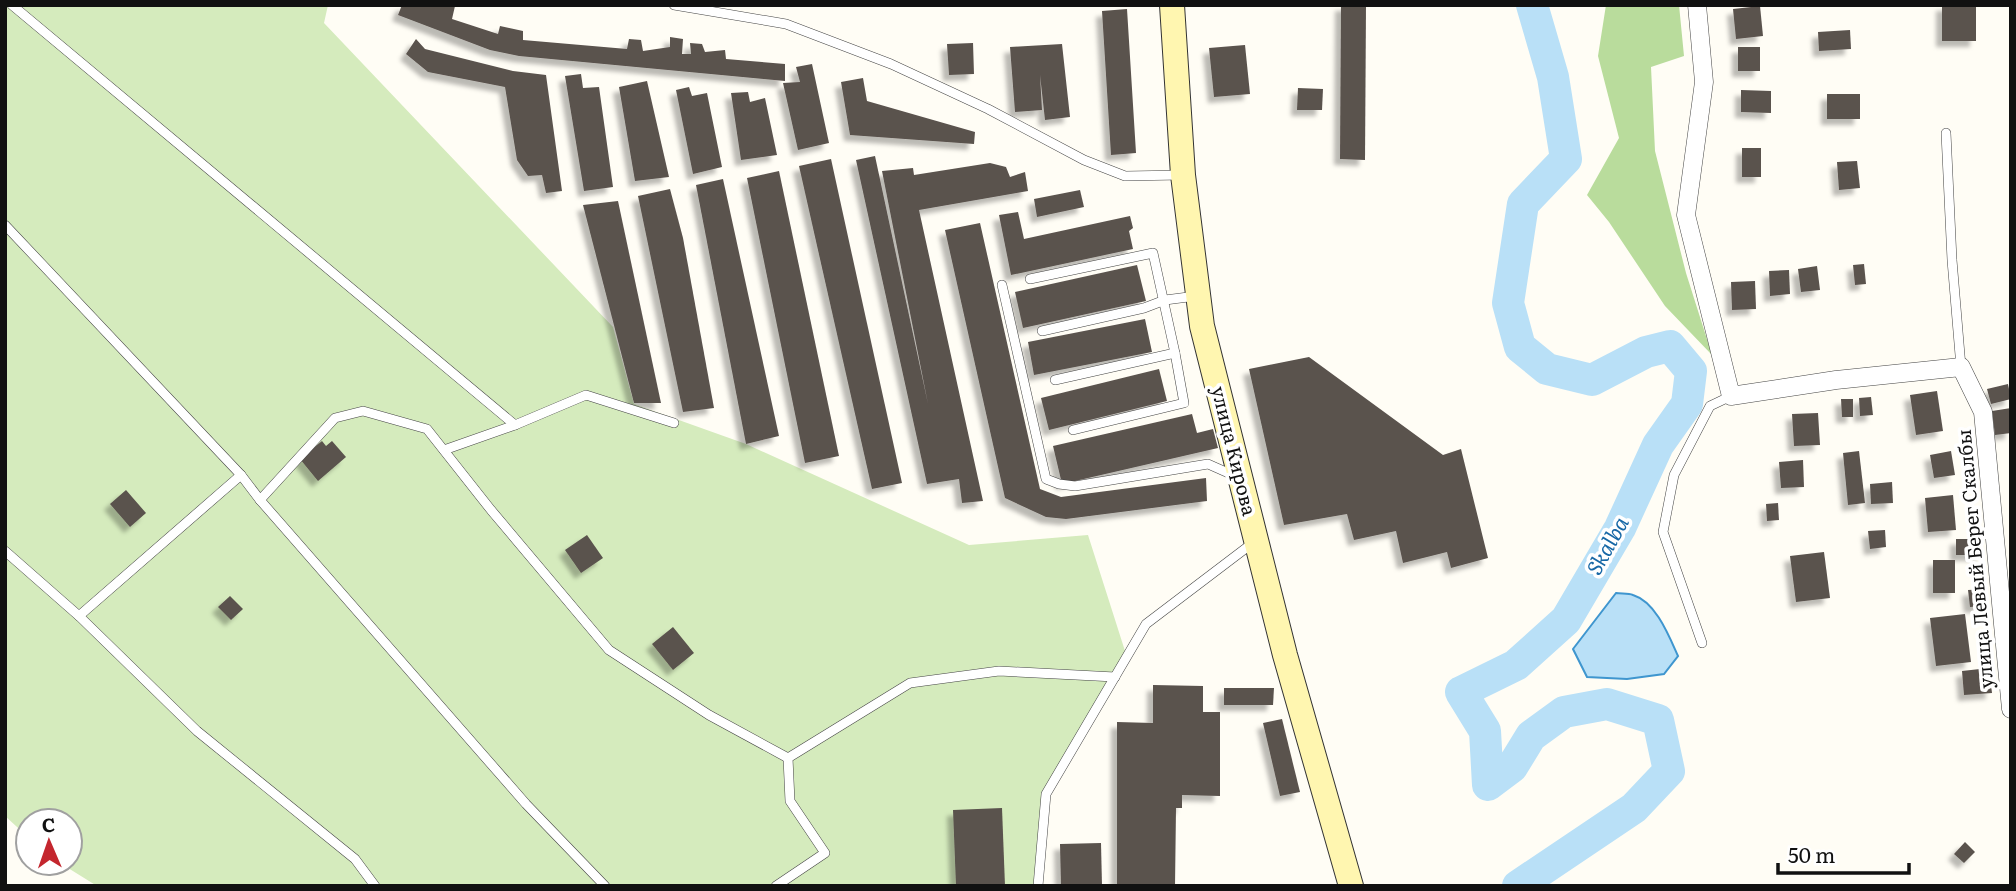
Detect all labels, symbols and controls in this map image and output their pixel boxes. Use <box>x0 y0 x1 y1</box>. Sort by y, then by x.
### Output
street label: улица Кирова <box>1205 383 1265 519</box>
street label: улица Левый Берег Скалбы <box>1949 428 1999 690</box>
water label: Skalba <box>1577 510 1635 580</box>
north arrow <box>14 807 84 877</box>
text: С <box>41 810 56 838</box>
scale bar <box>1778 832 1909 876</box>
text: 50 m <box>1788 838 1835 869</box>

